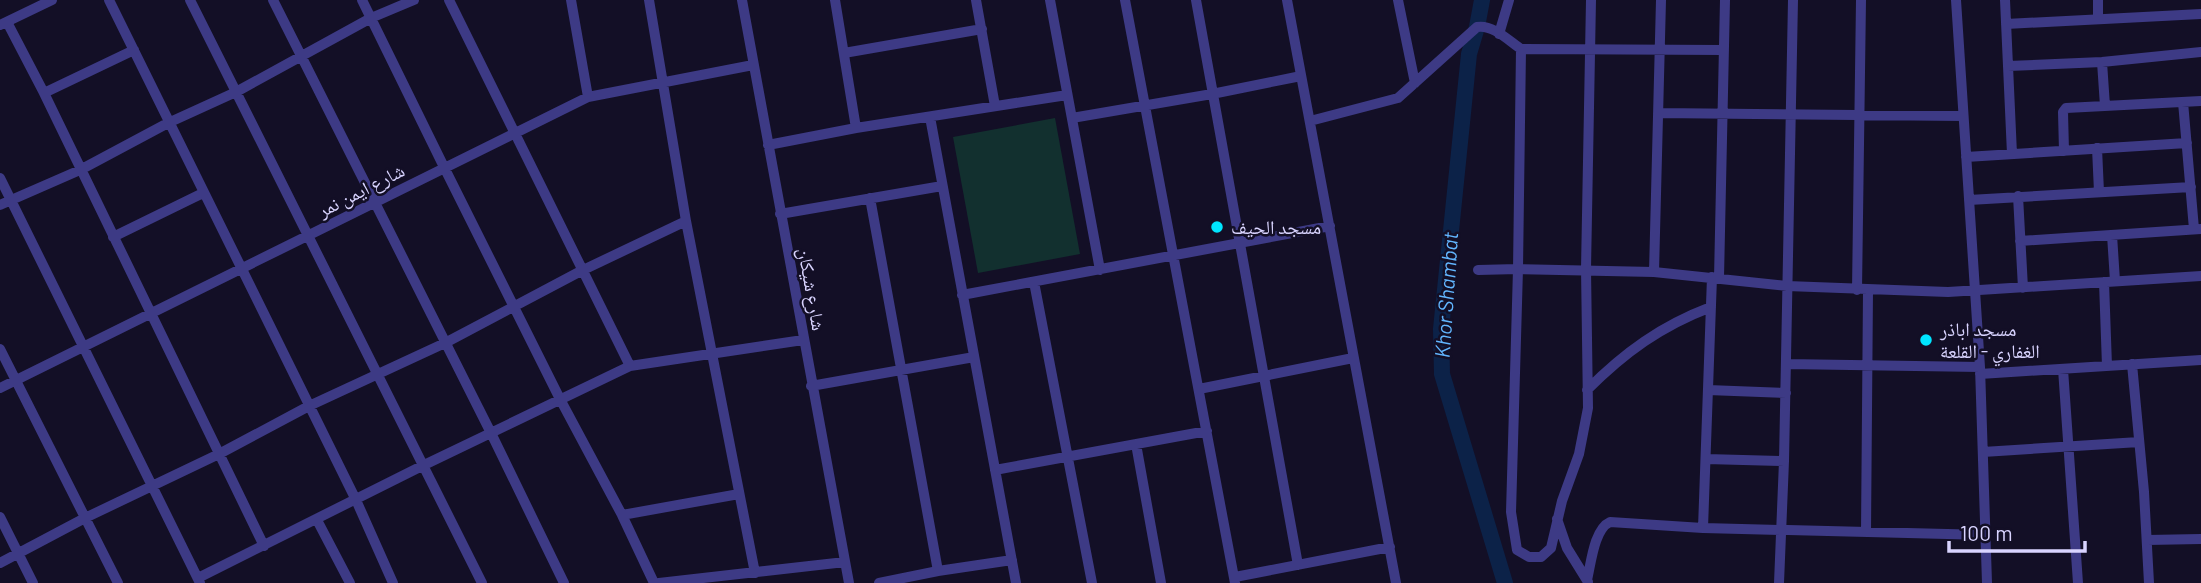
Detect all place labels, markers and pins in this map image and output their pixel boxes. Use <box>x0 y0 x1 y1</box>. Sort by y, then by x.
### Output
place label: مسجد الحيف <box>1231 215 1321 238</box>
marker: مسجد الحيف <box>1209 219 1225 235</box>
place label: مسجد اباذر الغفاري - القلعة <box>1939 317 2040 367</box>
marker: مسجد اباذر الغفاري - القلعة <box>1918 332 1934 348</box>

